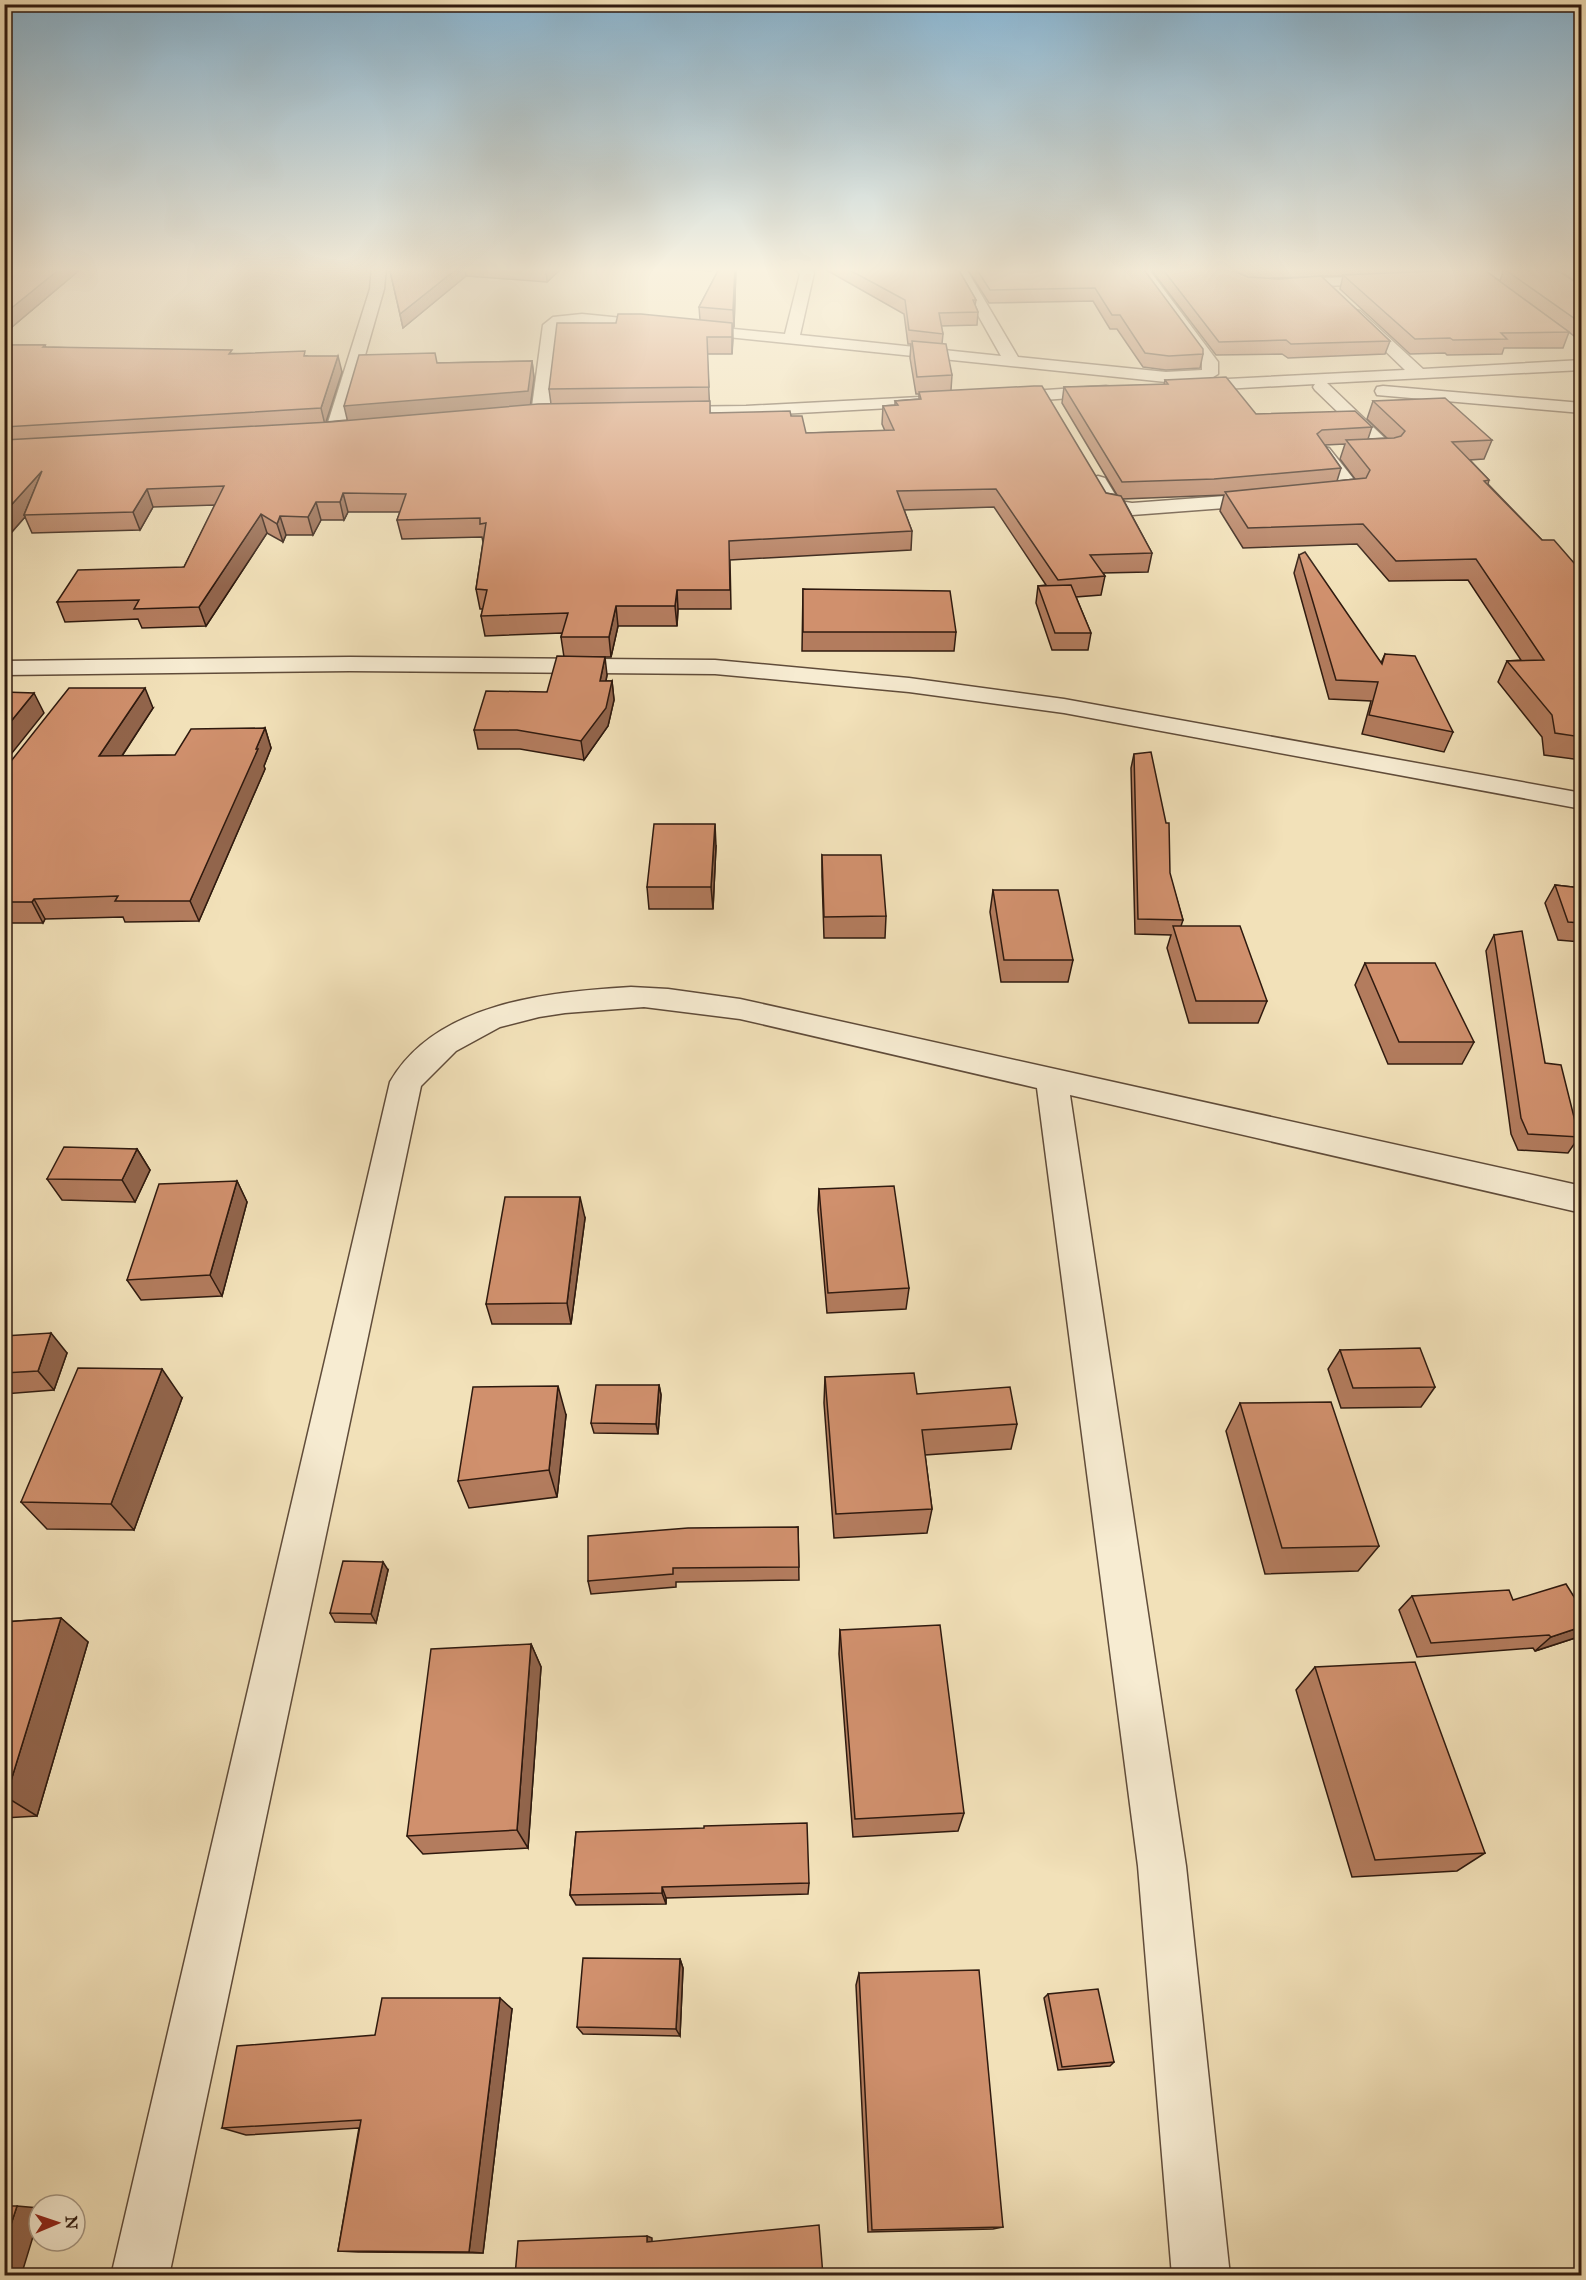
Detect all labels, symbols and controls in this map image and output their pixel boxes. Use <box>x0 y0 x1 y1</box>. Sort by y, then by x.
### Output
north arrow <box>27 2193 87 2253</box>
text: N <box>62 2215 81 2230</box>

